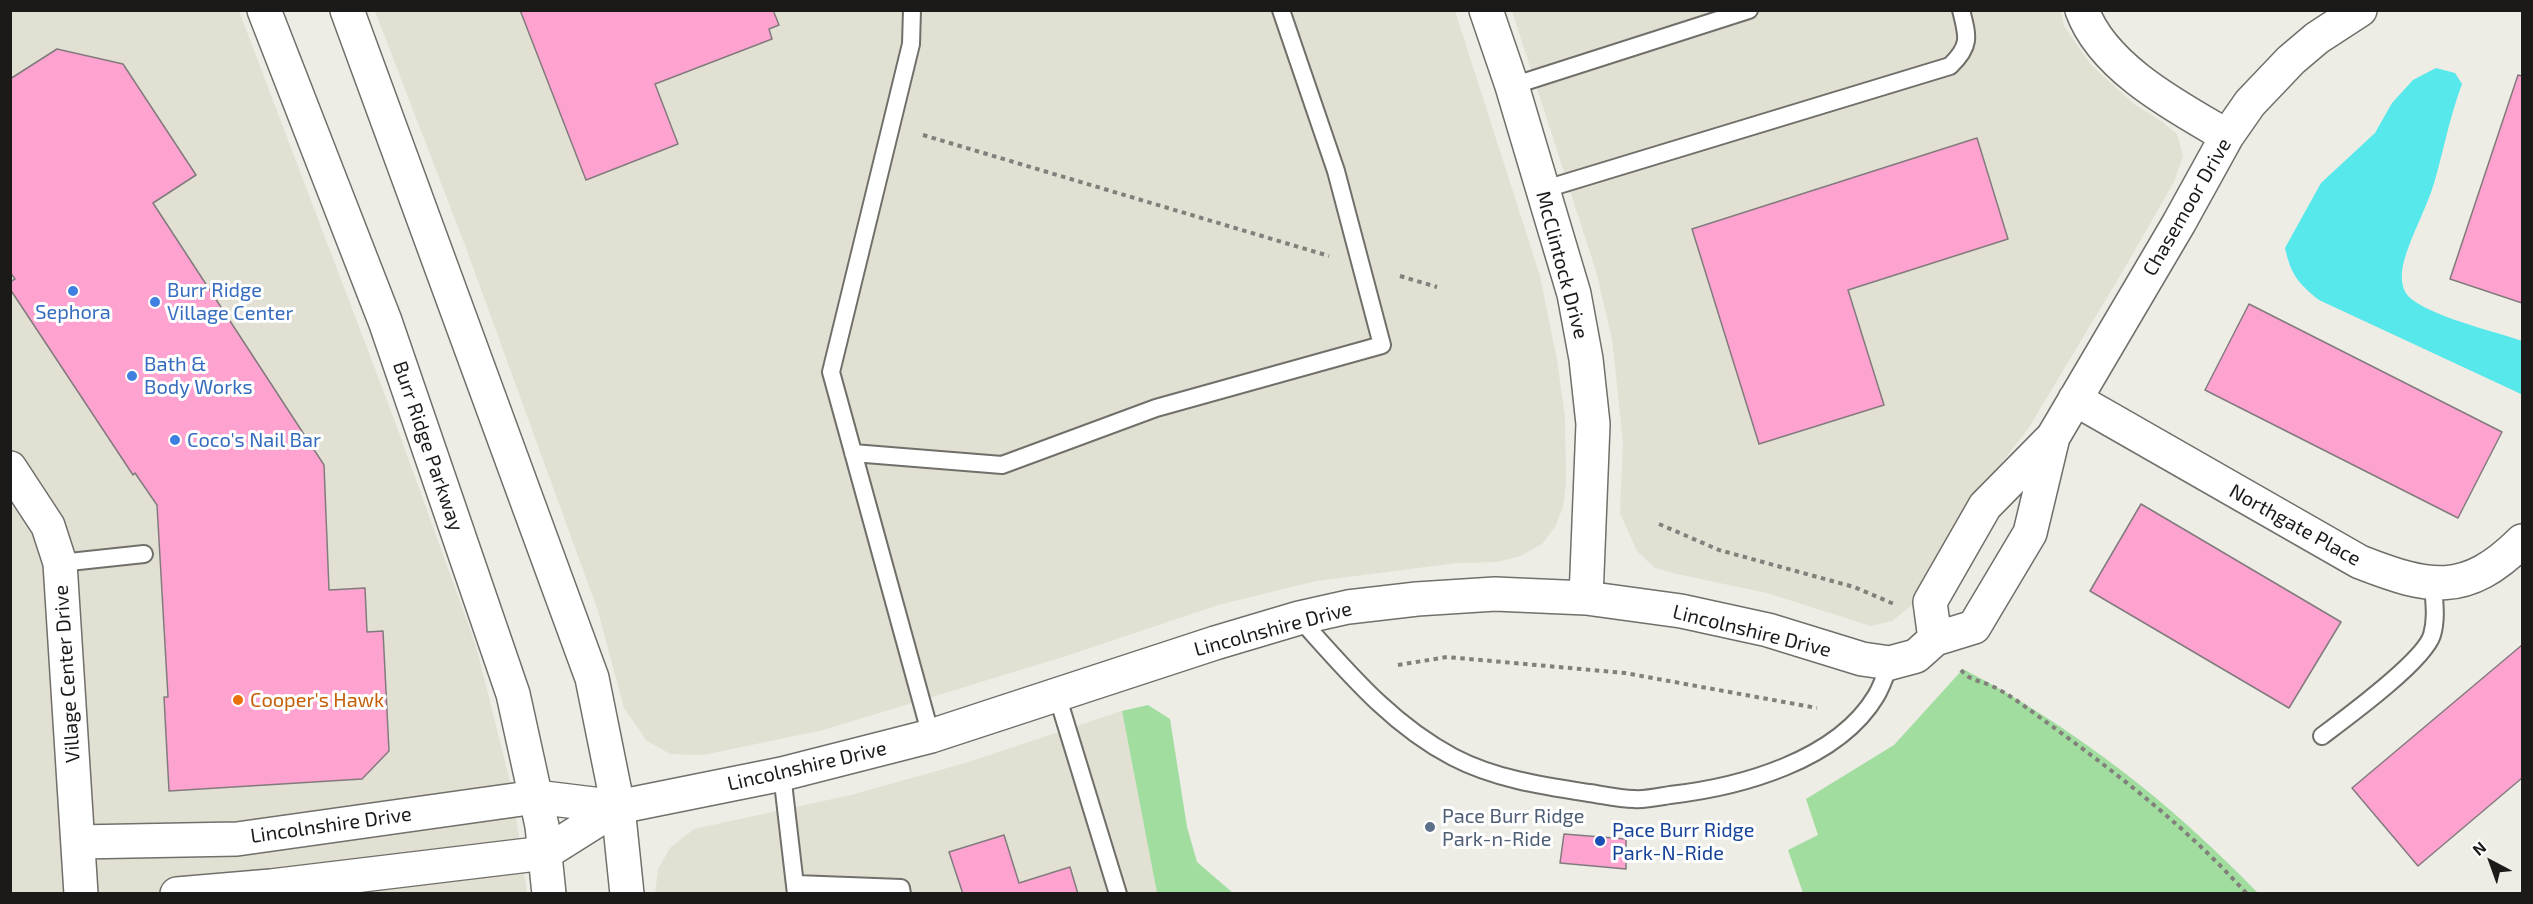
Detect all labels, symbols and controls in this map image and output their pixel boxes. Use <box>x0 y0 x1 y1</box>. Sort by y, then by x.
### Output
street label: Chasemoor Drive <box>2138 134 2236 280</box>
street label: McClintock Drive <box>1531 188 1593 342</box>
place label: Burr Ridge Village Center <box>167 278 293 325</box>
marker: Sephora <box>66 284 80 298</box>
marker: Burr Ridge Village Center <box>148 295 162 309</box>
place label: Sephora <box>35 300 111 324</box>
place label: Bath & Body Works <box>144 352 253 399</box>
street label: Burr Ridge Parkway <box>388 358 468 534</box>
marker: Bath & Body Works <box>125 369 139 383</box>
place label: Coco's Nail Bar <box>187 428 321 452</box>
marker: Coco's Nail Bar <box>168 433 182 447</box>
street label: Northgate Place <box>2225 479 2365 571</box>
street label: Village Center Drive <box>49 584 85 764</box>
street label: Lincolnshire Drive <box>1191 596 1355 662</box>
street label: Lincolnshire Drive <box>1670 600 1834 662</box>
place label: Cooper's Hawk <box>250 688 384 712</box>
marker: Cooper's Hawk <box>231 693 245 707</box>
street label: Lincolnshire Drive <box>725 736 889 796</box>
street label: Lincolnshire Drive <box>249 802 413 848</box>
place label: Pace Burr Ridge Park-n-Ride <box>1442 804 1584 851</box>
place label: Pace Burr Ridge Park-N-Ride <box>1612 818 1754 865</box>
marker: Pace Burr Ridge Park-n-Ride <box>1423 820 1437 834</box>
north arrow <box>2461 832 2521 892</box>
marker: Pace Burr Ridge Park-N-Ride <box>1593 834 1607 848</box>
text: N <box>2468 837 2489 859</box>

